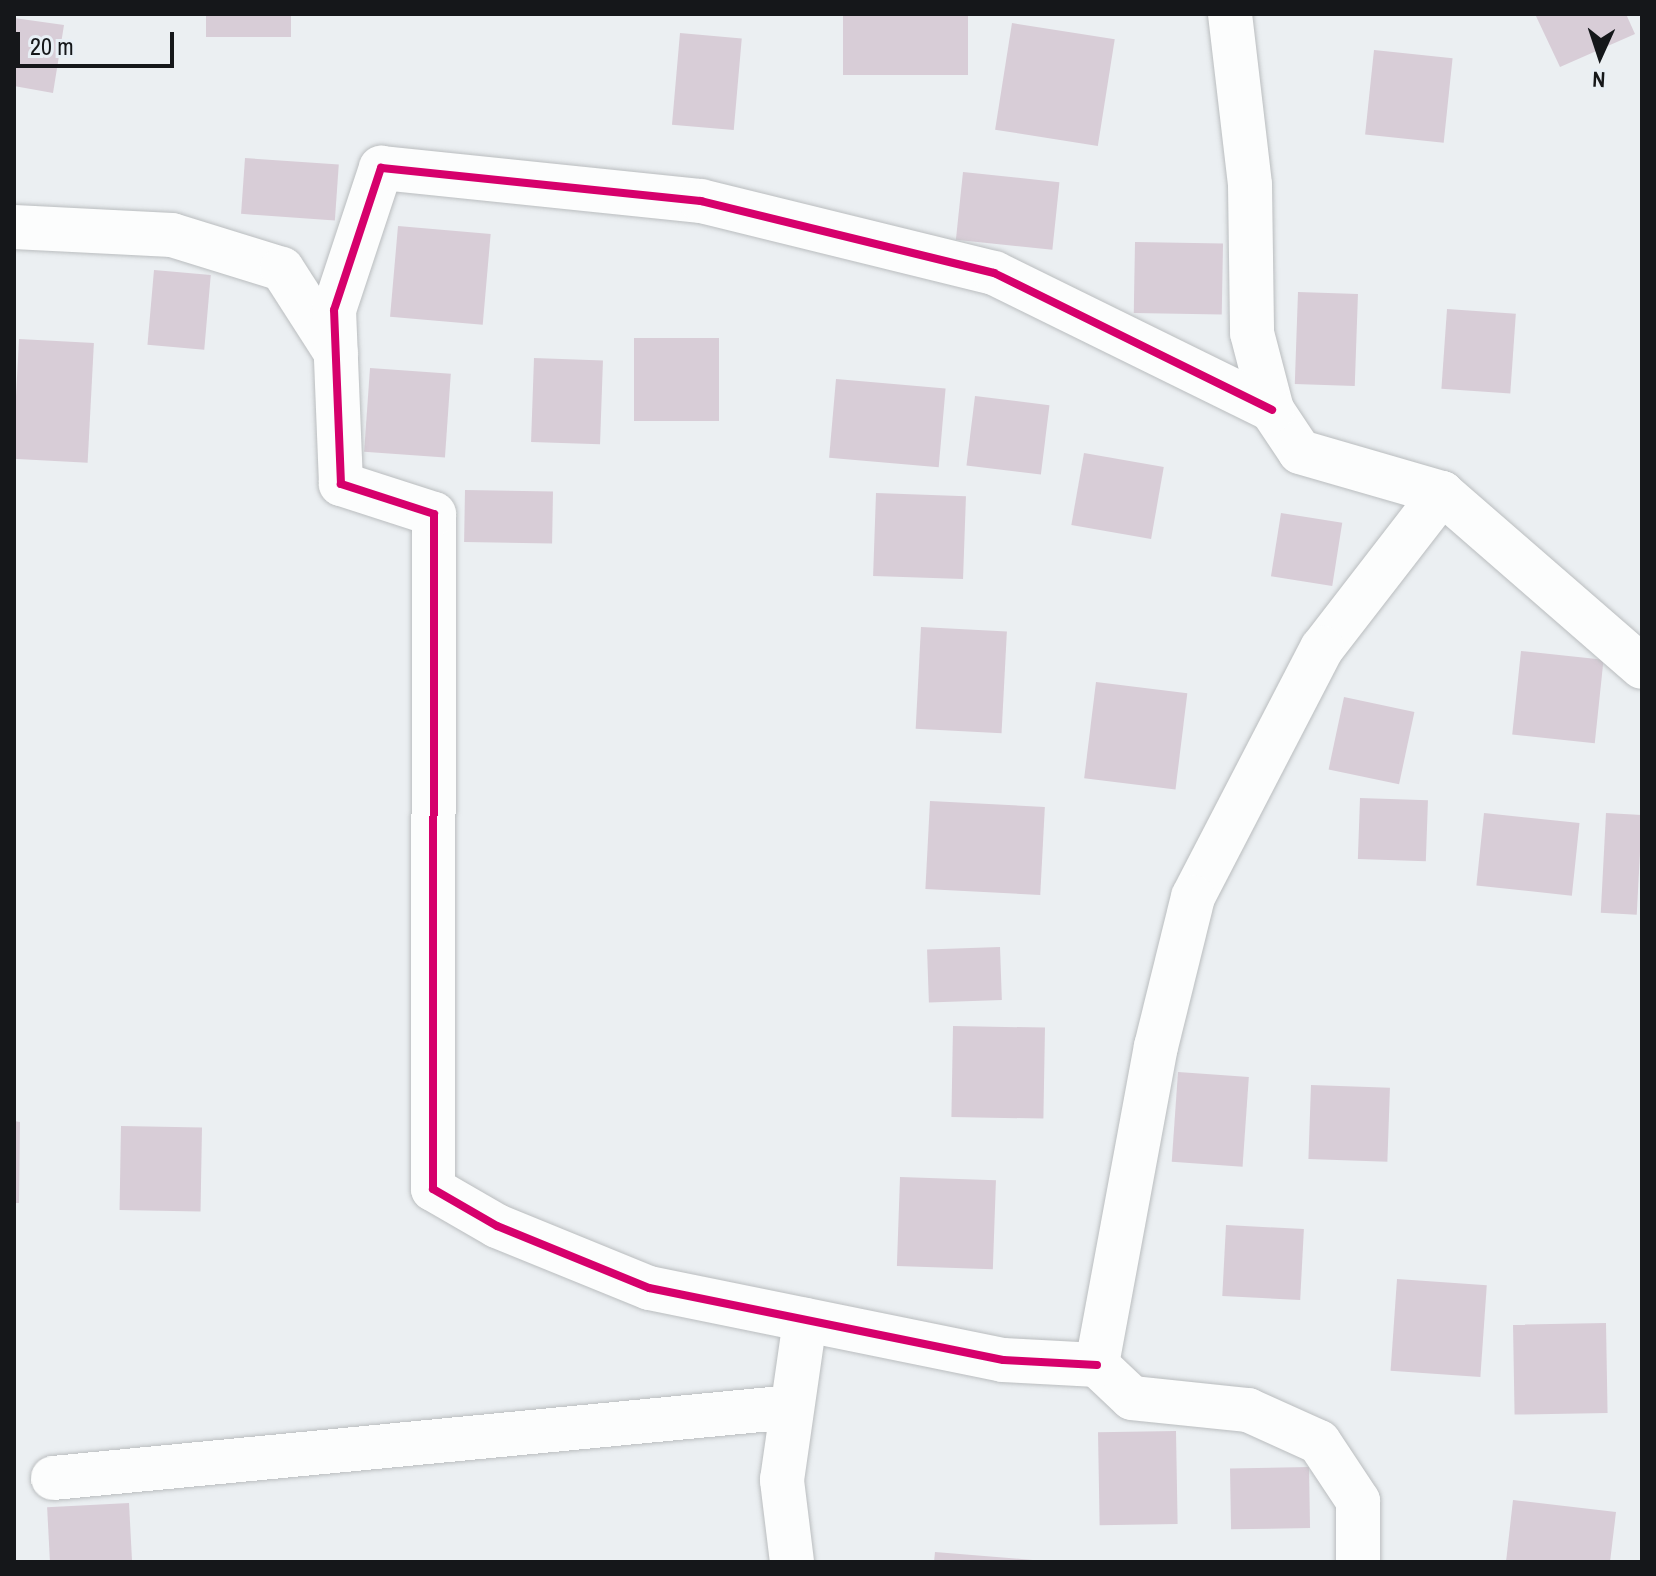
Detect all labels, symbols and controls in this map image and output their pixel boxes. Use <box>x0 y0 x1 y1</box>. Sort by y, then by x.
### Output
scale bar <box>20 16 178 66</box>
north arrow <box>1560 16 1640 96</box>
text: 20 m <box>30 30 74 62</box>
text: N <box>1591 65 1606 95</box>

